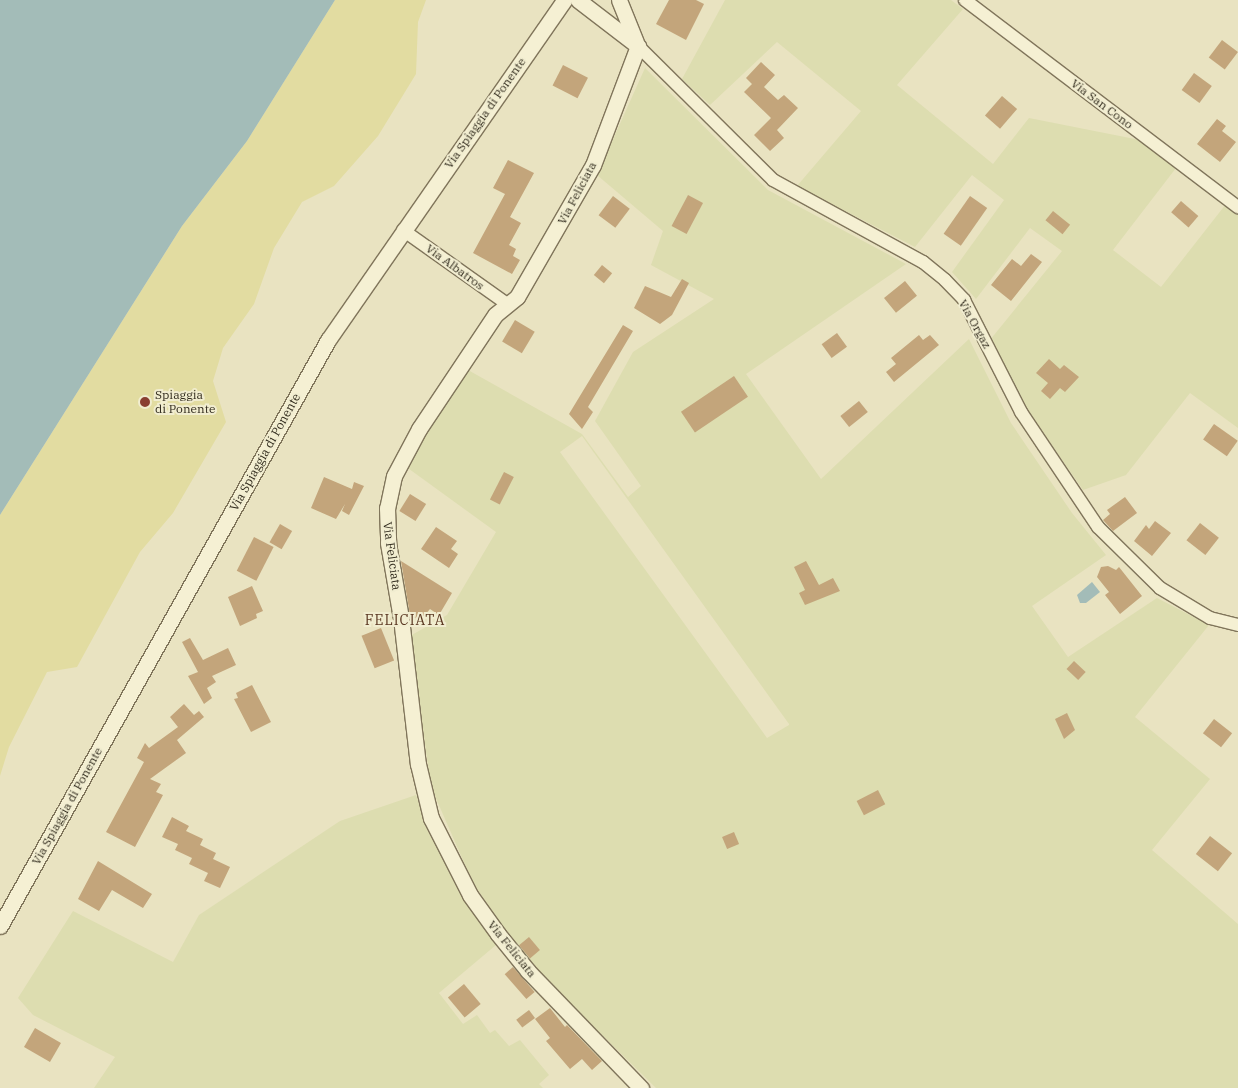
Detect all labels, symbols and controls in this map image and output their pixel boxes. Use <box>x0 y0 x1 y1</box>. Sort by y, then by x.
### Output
street label: Via Spiaggia di Ponente <box>441 55 529 171</box>
street label: Via San Cono <box>1068 76 1136 132</box>
street label: Via Feliciata <box>554 159 600 227</box>
street label: Via Albatros <box>423 241 487 293</box>
street label: Via Orgaz <box>956 297 994 351</box>
place label: Spiaggia di Ponente <box>155 388 215 416</box>
street label: Via Spiaggia di Ponente <box>227 391 303 513</box>
marker: Spiaggia di Ponente <box>139 396 151 408</box>
street label: Via Feliciata <box>380 521 404 591</box>
district label: FELICIATA <box>364 612 446 628</box>
street label: Via Spiaggia di Ponente <box>29 745 105 867</box>
street label: Via Feliciata <box>485 918 539 980</box>

